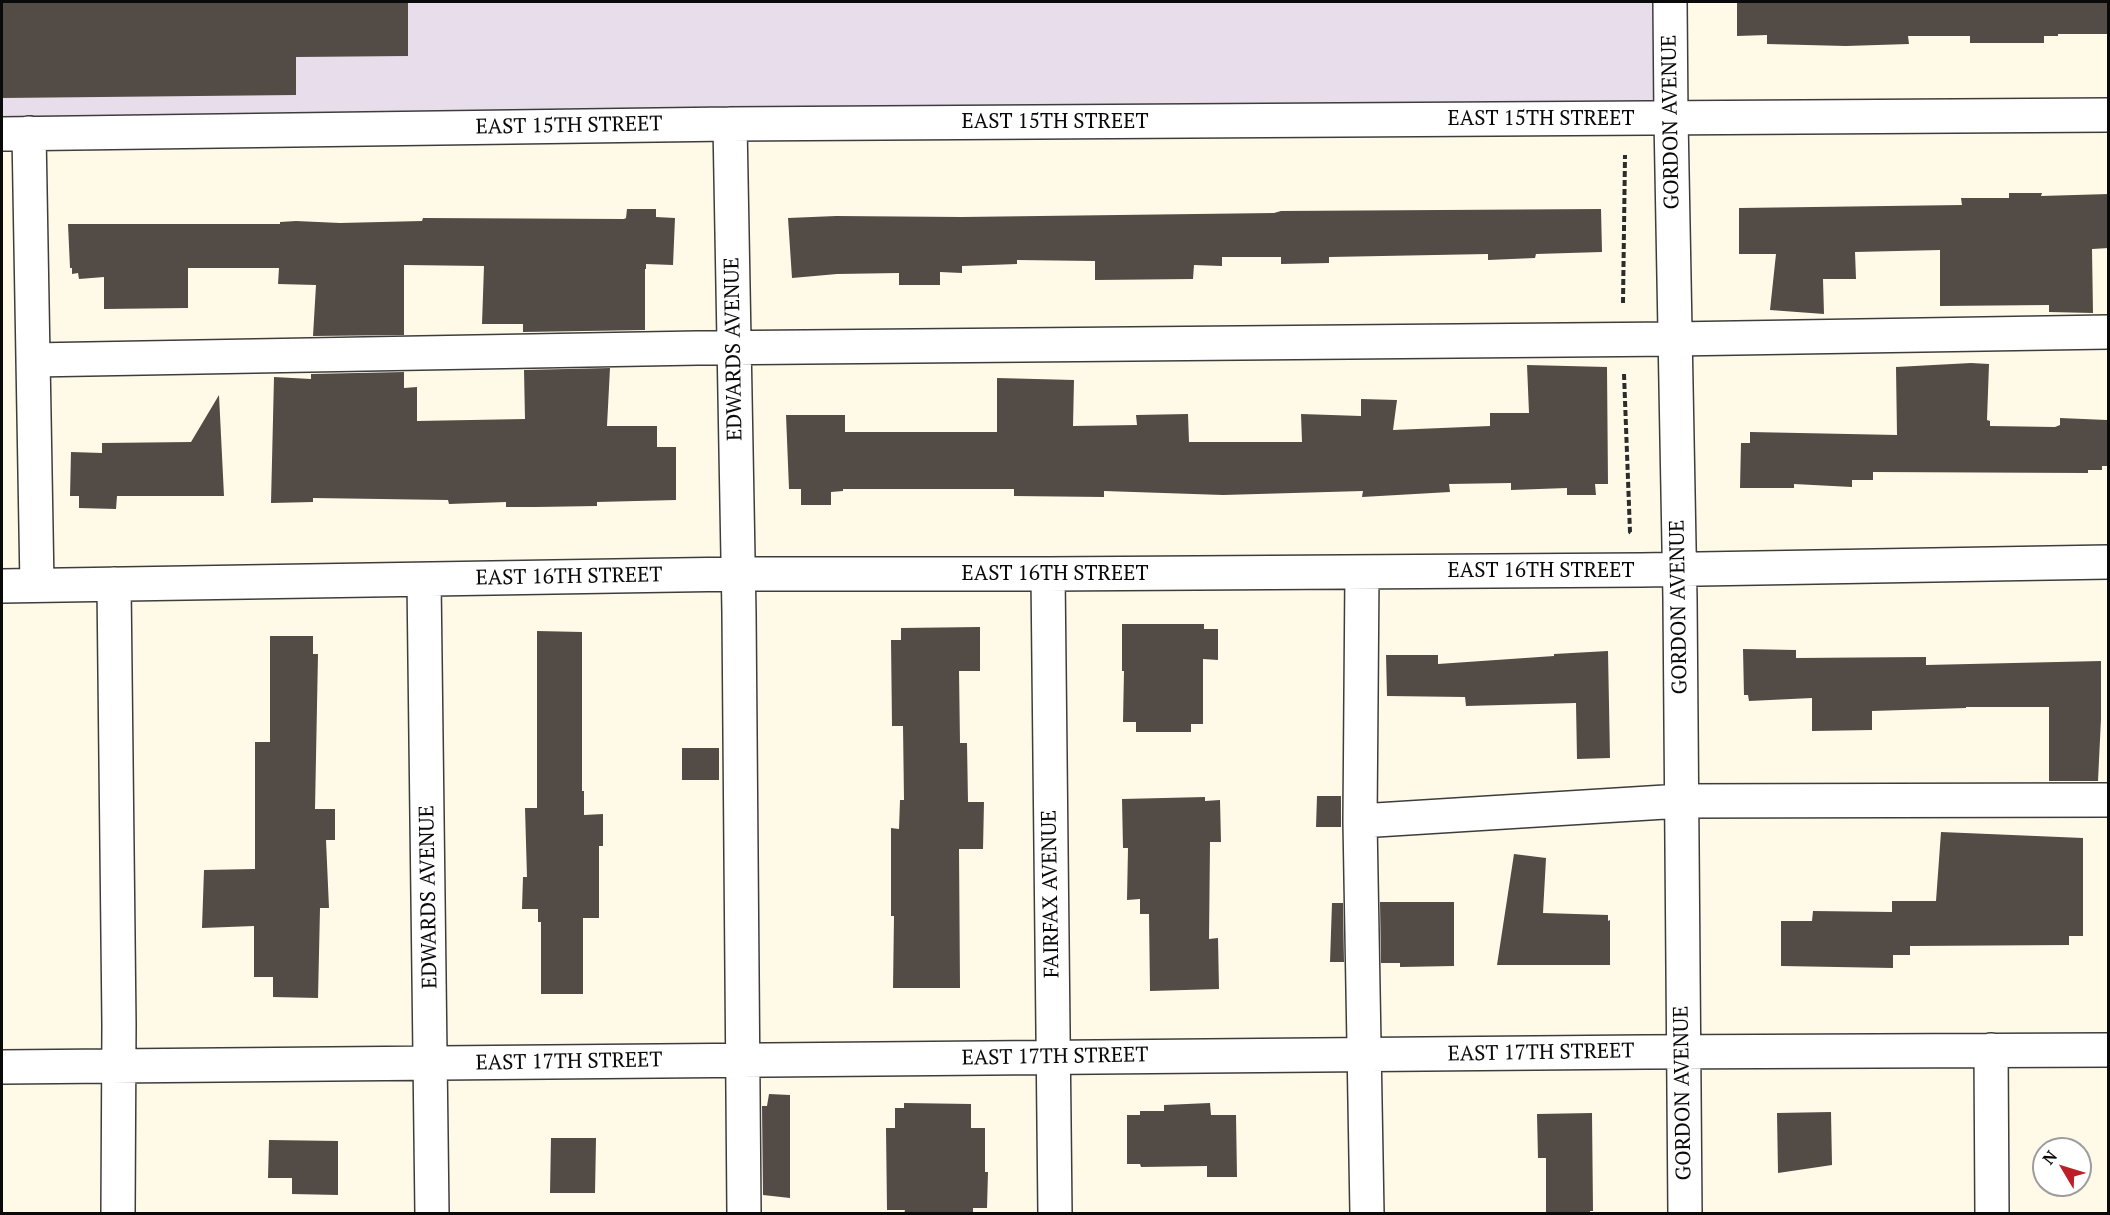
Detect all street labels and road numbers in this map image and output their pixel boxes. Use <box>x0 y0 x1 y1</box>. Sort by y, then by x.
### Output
street label: GORDON AVENUE <box>1657 34 1685 210</box>
street label: EAST 15TH STREET <box>1448 106 1634 132</box>
street label: EAST 15TH STREET <box>962 109 1148 135</box>
street label: EAST 15TH STREET <box>475 112 663 140</box>
street label: EDWARDS AVENUE <box>720 257 748 441</box>
street label: GORDON AVENUE <box>1665 519 1693 695</box>
street label: EAST 16TH STREET <box>1448 558 1634 584</box>
street label: EAST 16TH STREET <box>962 561 1148 587</box>
street label: EAST 16TH STREET <box>475 563 663 591</box>
street label: EDWARDS AVENUE <box>415 805 443 989</box>
street label: FAIRFAX AVENUE <box>1037 810 1065 978</box>
street label: GORDON AVENUE <box>1669 1005 1697 1181</box>
street label: EAST 17TH STREET <box>1447 1039 1635 1067</box>
street label: EAST 17TH STREET <box>961 1043 1149 1071</box>
street label: EAST 17TH STREET <box>475 1048 663 1076</box>

